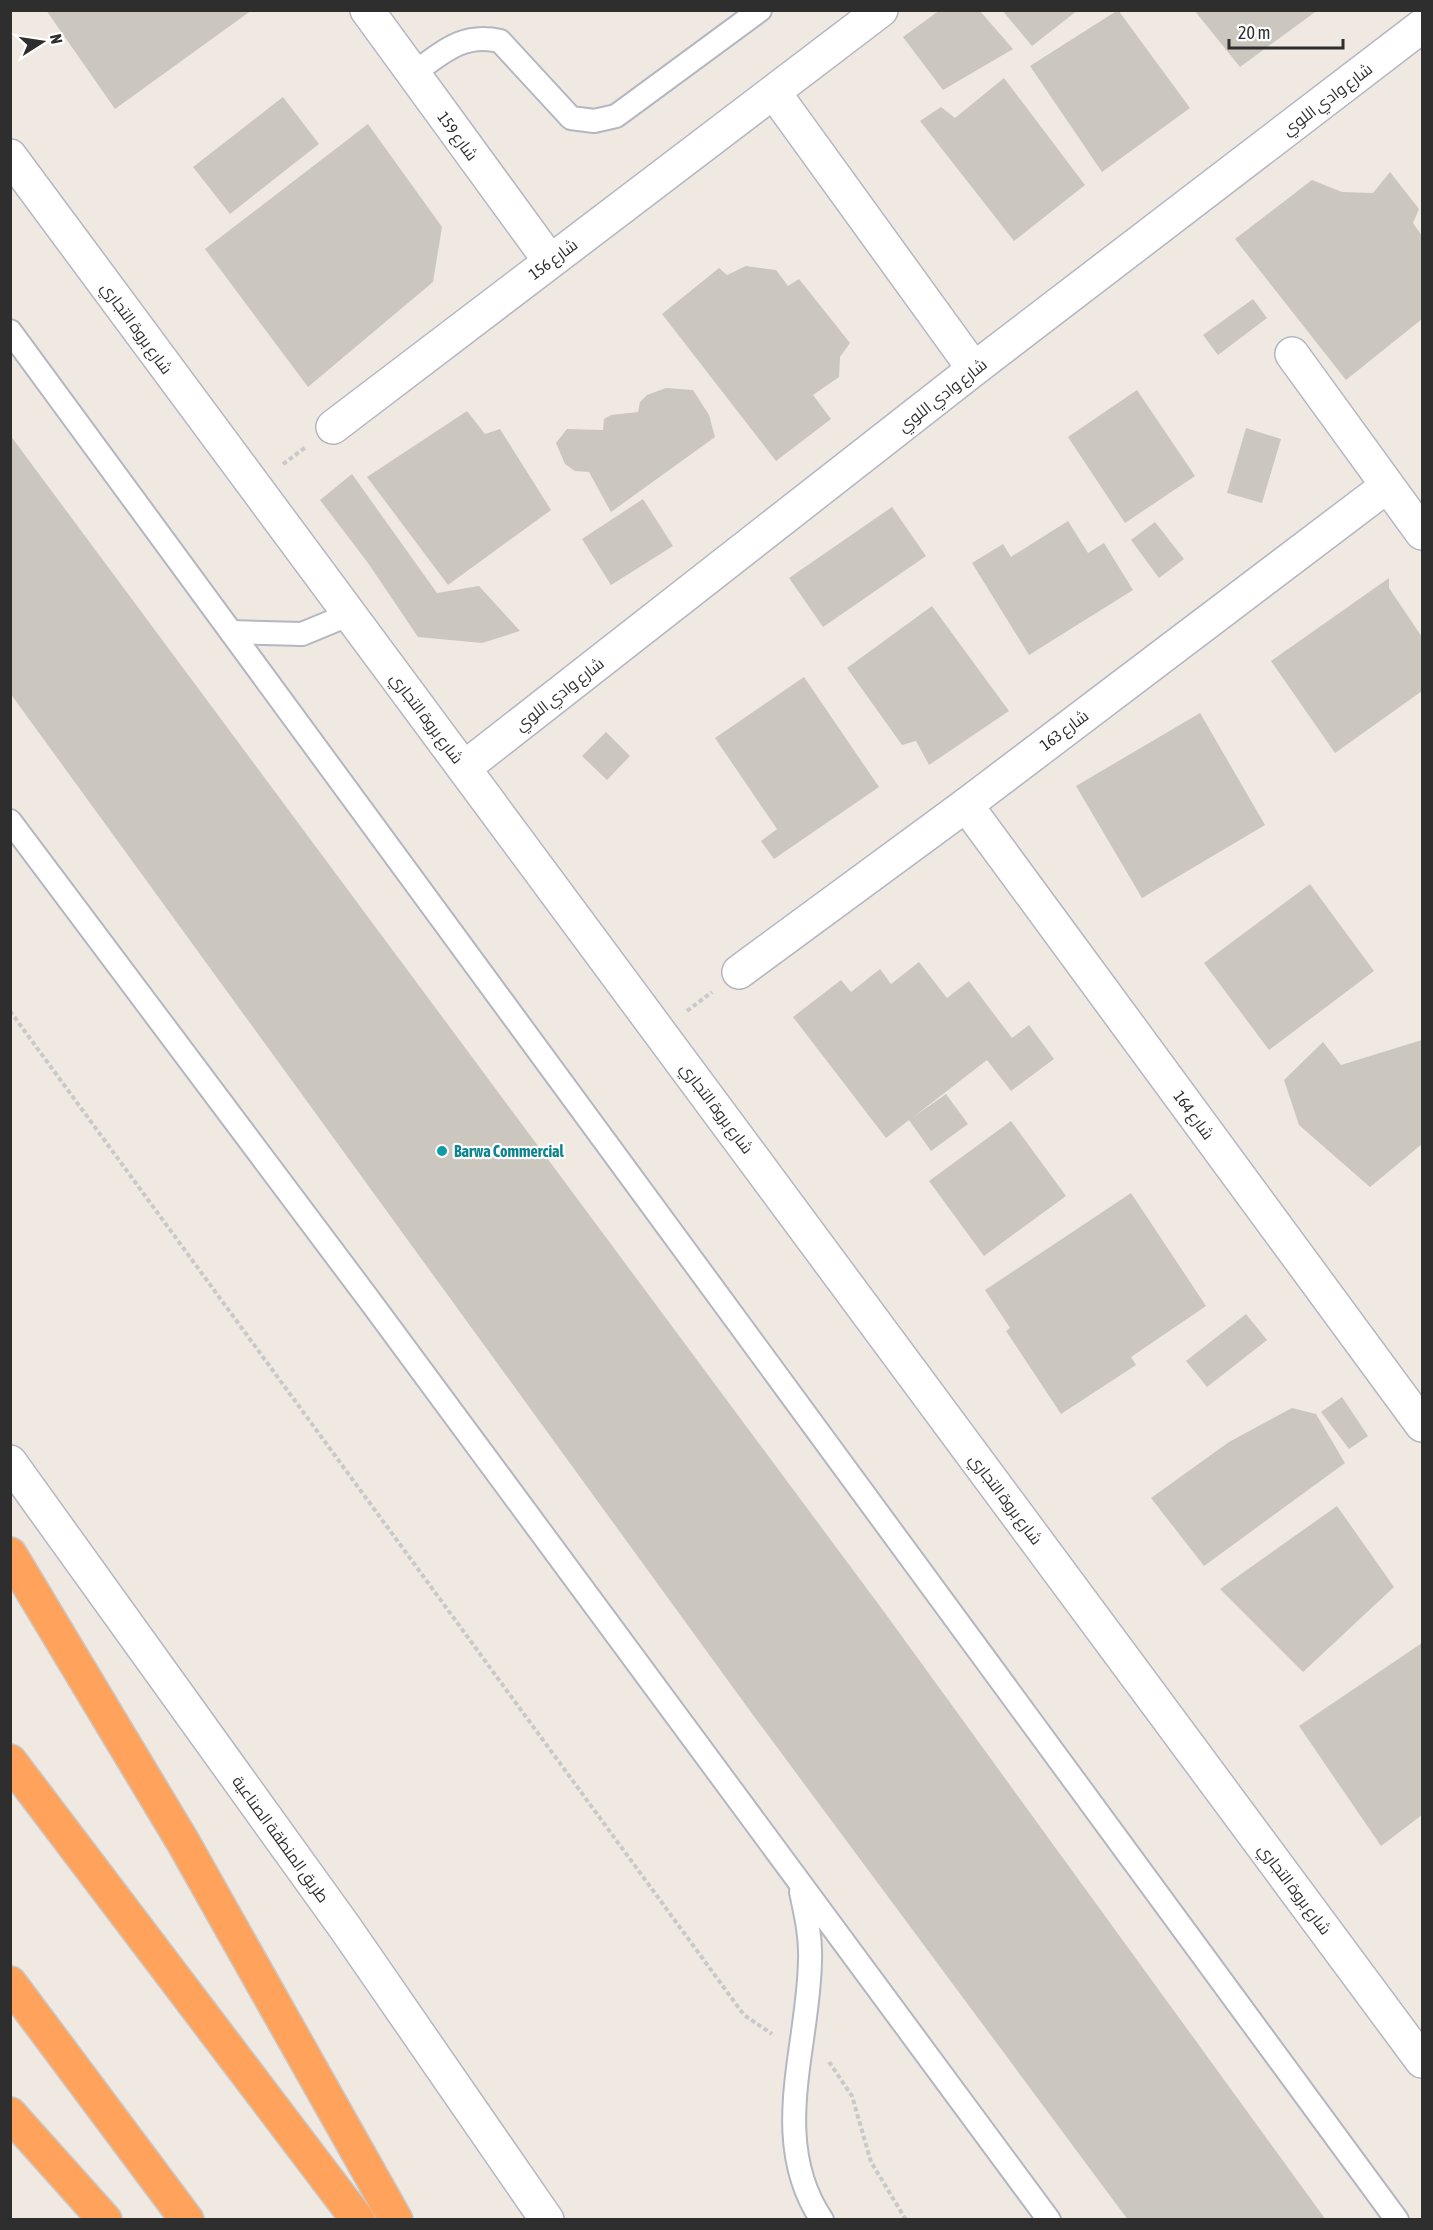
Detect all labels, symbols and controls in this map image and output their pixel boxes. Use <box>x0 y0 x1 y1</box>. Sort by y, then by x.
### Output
north arrow <box>12 12 72 72</box>
scale bar <box>1229 12 1343 50</box>
text: 20 m <box>1238 22 1270 43</box>
text: N <box>47 32 66 45</box>
street label: شارع وادي اللوي <box>1279 59 1378 143</box>
street label: شارع 159 <box>432 108 482 166</box>
street label: شارع 156 <box>525 235 582 285</box>
street label: شارع بروة التجاري <box>94 279 176 380</box>
street label: شارع وادي اللوي <box>894 355 993 439</box>
street label: شارع وادي اللوي <box>511 654 610 738</box>
street label: شارع بروة التجاري <box>383 669 467 770</box>
street label: شارع 163 <box>1036 706 1093 756</box>
street label: شارع بروة التجاري <box>673 1059 757 1160</box>
street label: شارع 164 <box>1168 1087 1218 1145</box>
place label: Barwa Commercial <box>454 1142 565 1160</box>
marker: Barwa Commercial <box>435 1144 449 1158</box>
street label: شارع بروة التجاري <box>962 1450 1046 1551</box>
street label: طريق المنطقة الصناعية <box>227 1772 333 1907</box>
street label: شارع بروة التجاري <box>1251 1840 1335 1941</box>

